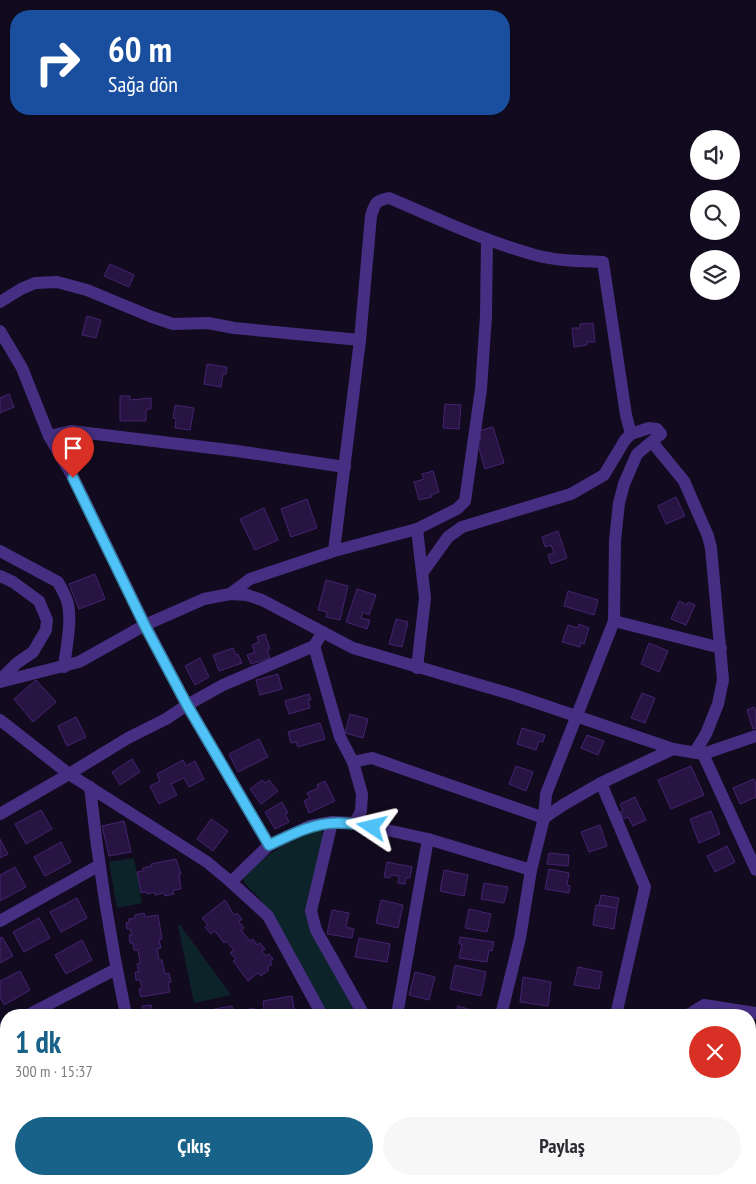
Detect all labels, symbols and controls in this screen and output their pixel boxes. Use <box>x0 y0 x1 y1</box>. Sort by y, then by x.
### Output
text: 60 m <box>108 26 172 72</box>
icon: right <box>25 30 90 95</box>
text: Sağa dön <box>108 70 178 98</box>
map controls <box>690 130 740 300</box>
button: sound <box>690 130 740 180</box>
button: search <box>690 190 740 240</box>
button: layers <box>690 250 740 300</box>
pin <box>52 427 94 478</box>
icon: arrive <box>59 434 87 462</box>
position arrow <box>345 800 397 852</box>
text: 1 dk <box>15 1022 61 1061</box>
button: close <box>689 1026 741 1078</box>
text: 300 m · 15:37 <box>15 1061 93 1081</box>
button: Çıkış <box>15 1117 373 1175</box>
button: Paylaş <box>383 1117 741 1175</box>

